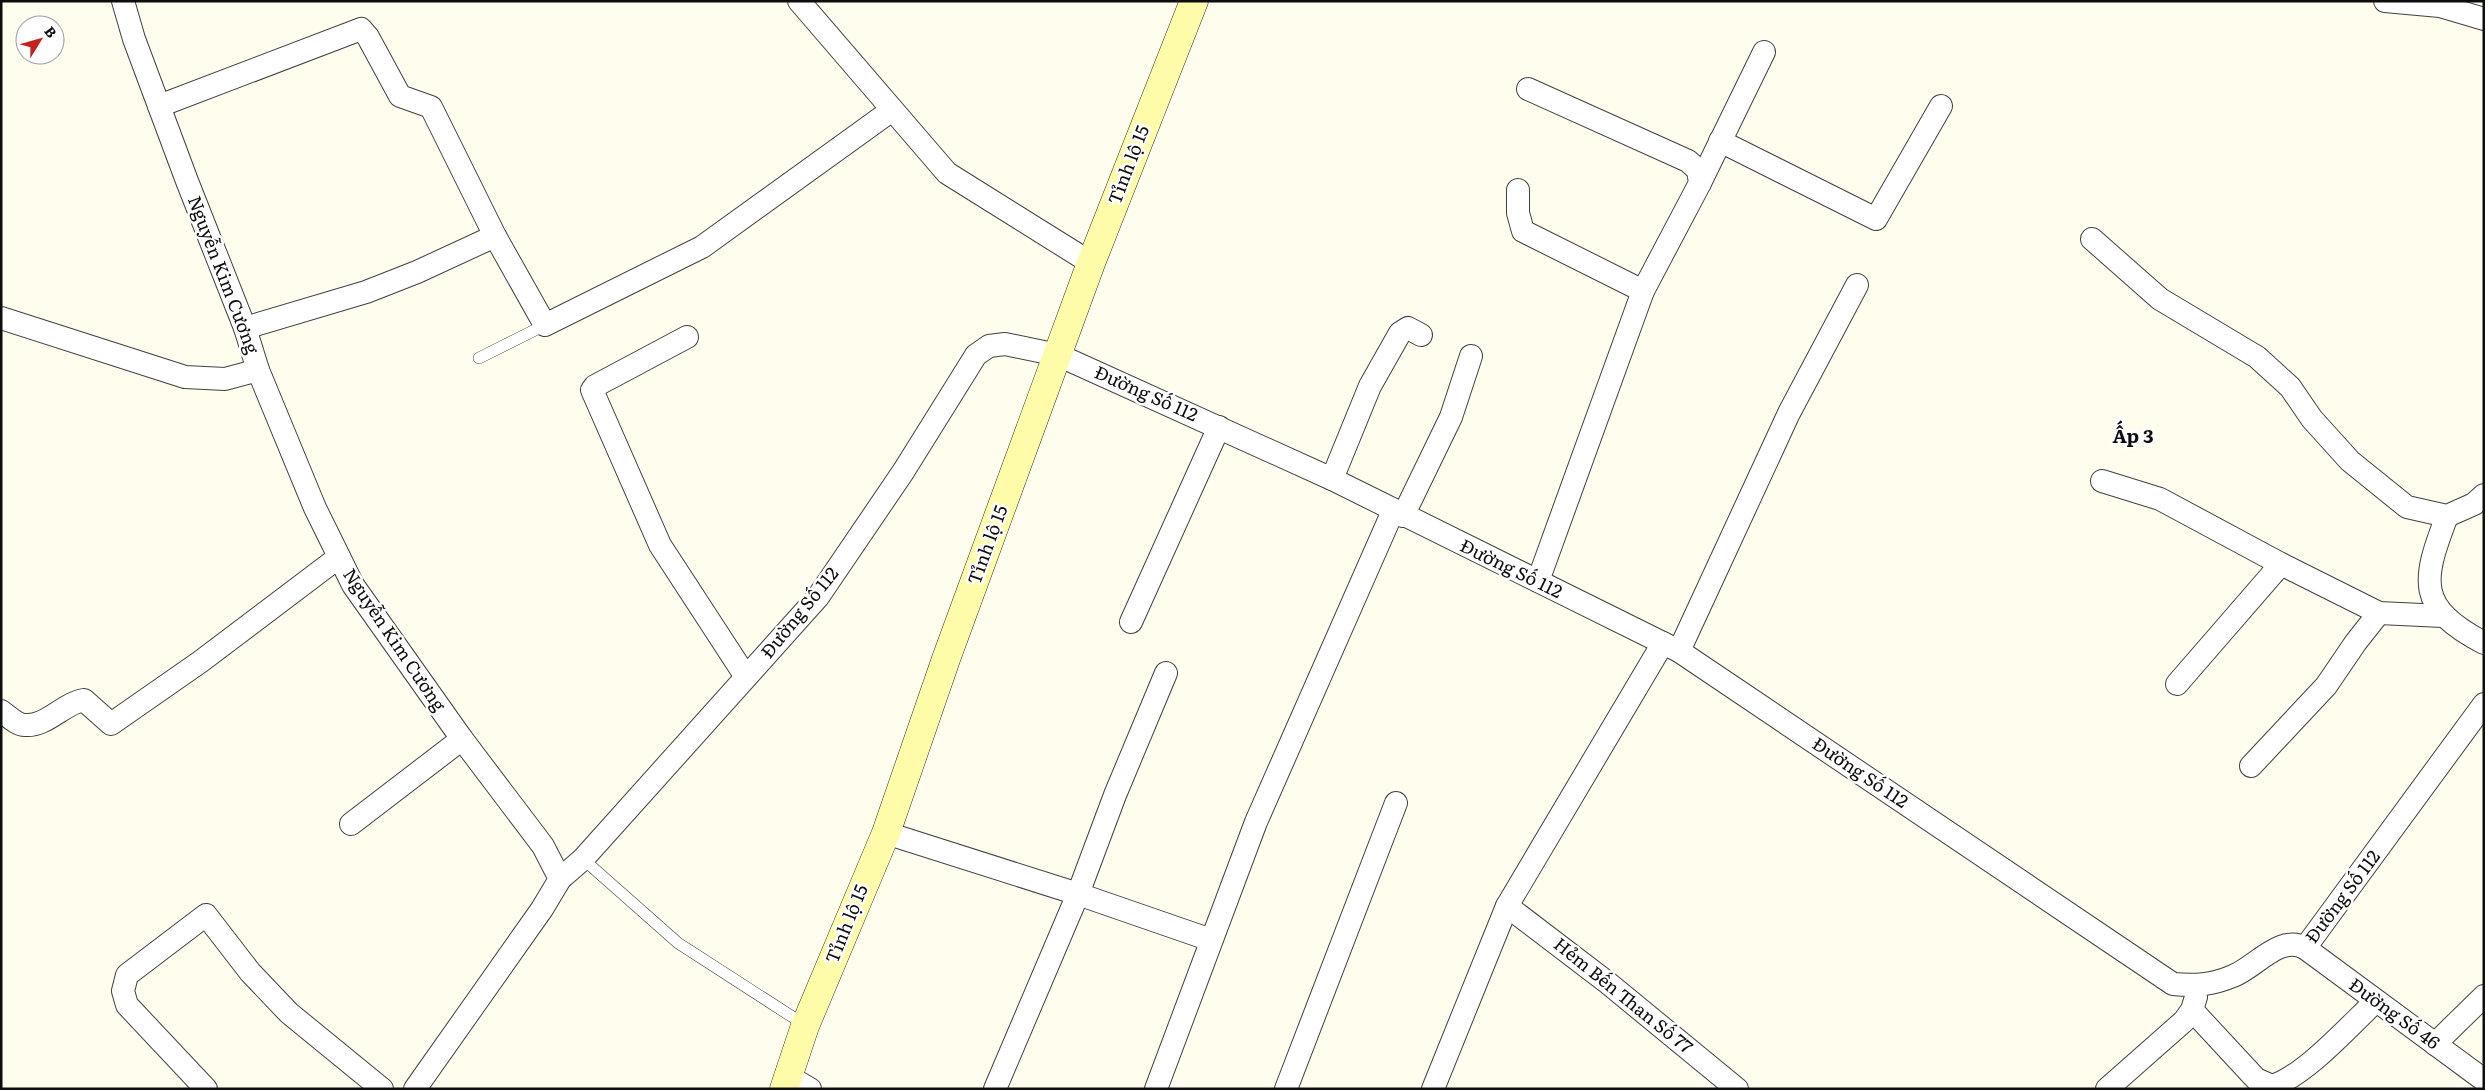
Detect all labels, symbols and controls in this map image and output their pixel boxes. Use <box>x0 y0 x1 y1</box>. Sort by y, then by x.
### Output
north arrow <box>15 15 65 65</box>
text: B <box>40 22 62 42</box>
street label: Tỉnh lộ 15 <box>1100 121 1155 208</box>
street label: Nguyễn Kim Cương <box>182 192 267 358</box>
street label: Đường Số 112 <box>1091 358 1203 427</box>
district label: Ấp 3 <box>2112 420 2154 449</box>
street label: Tỉnh lộ 15 <box>960 501 1013 588</box>
street label: Đường Số 112 <box>1456 531 1567 604</box>
street label: Đường Số 112 <box>754 561 844 664</box>
street label: Nguyễn Kim Cương <box>337 562 454 717</box>
street label: Đường Số 112 <box>1807 730 1914 814</box>
street label: Đường Số 112 <box>2298 844 2386 948</box>
street label: Tỉnh lộ 15 <box>818 880 874 967</box>
street label: Hẻm Bến Than Số 77 <box>1549 930 1699 1059</box>
street label: Đường Số 46 <box>2344 971 2446 1055</box>

